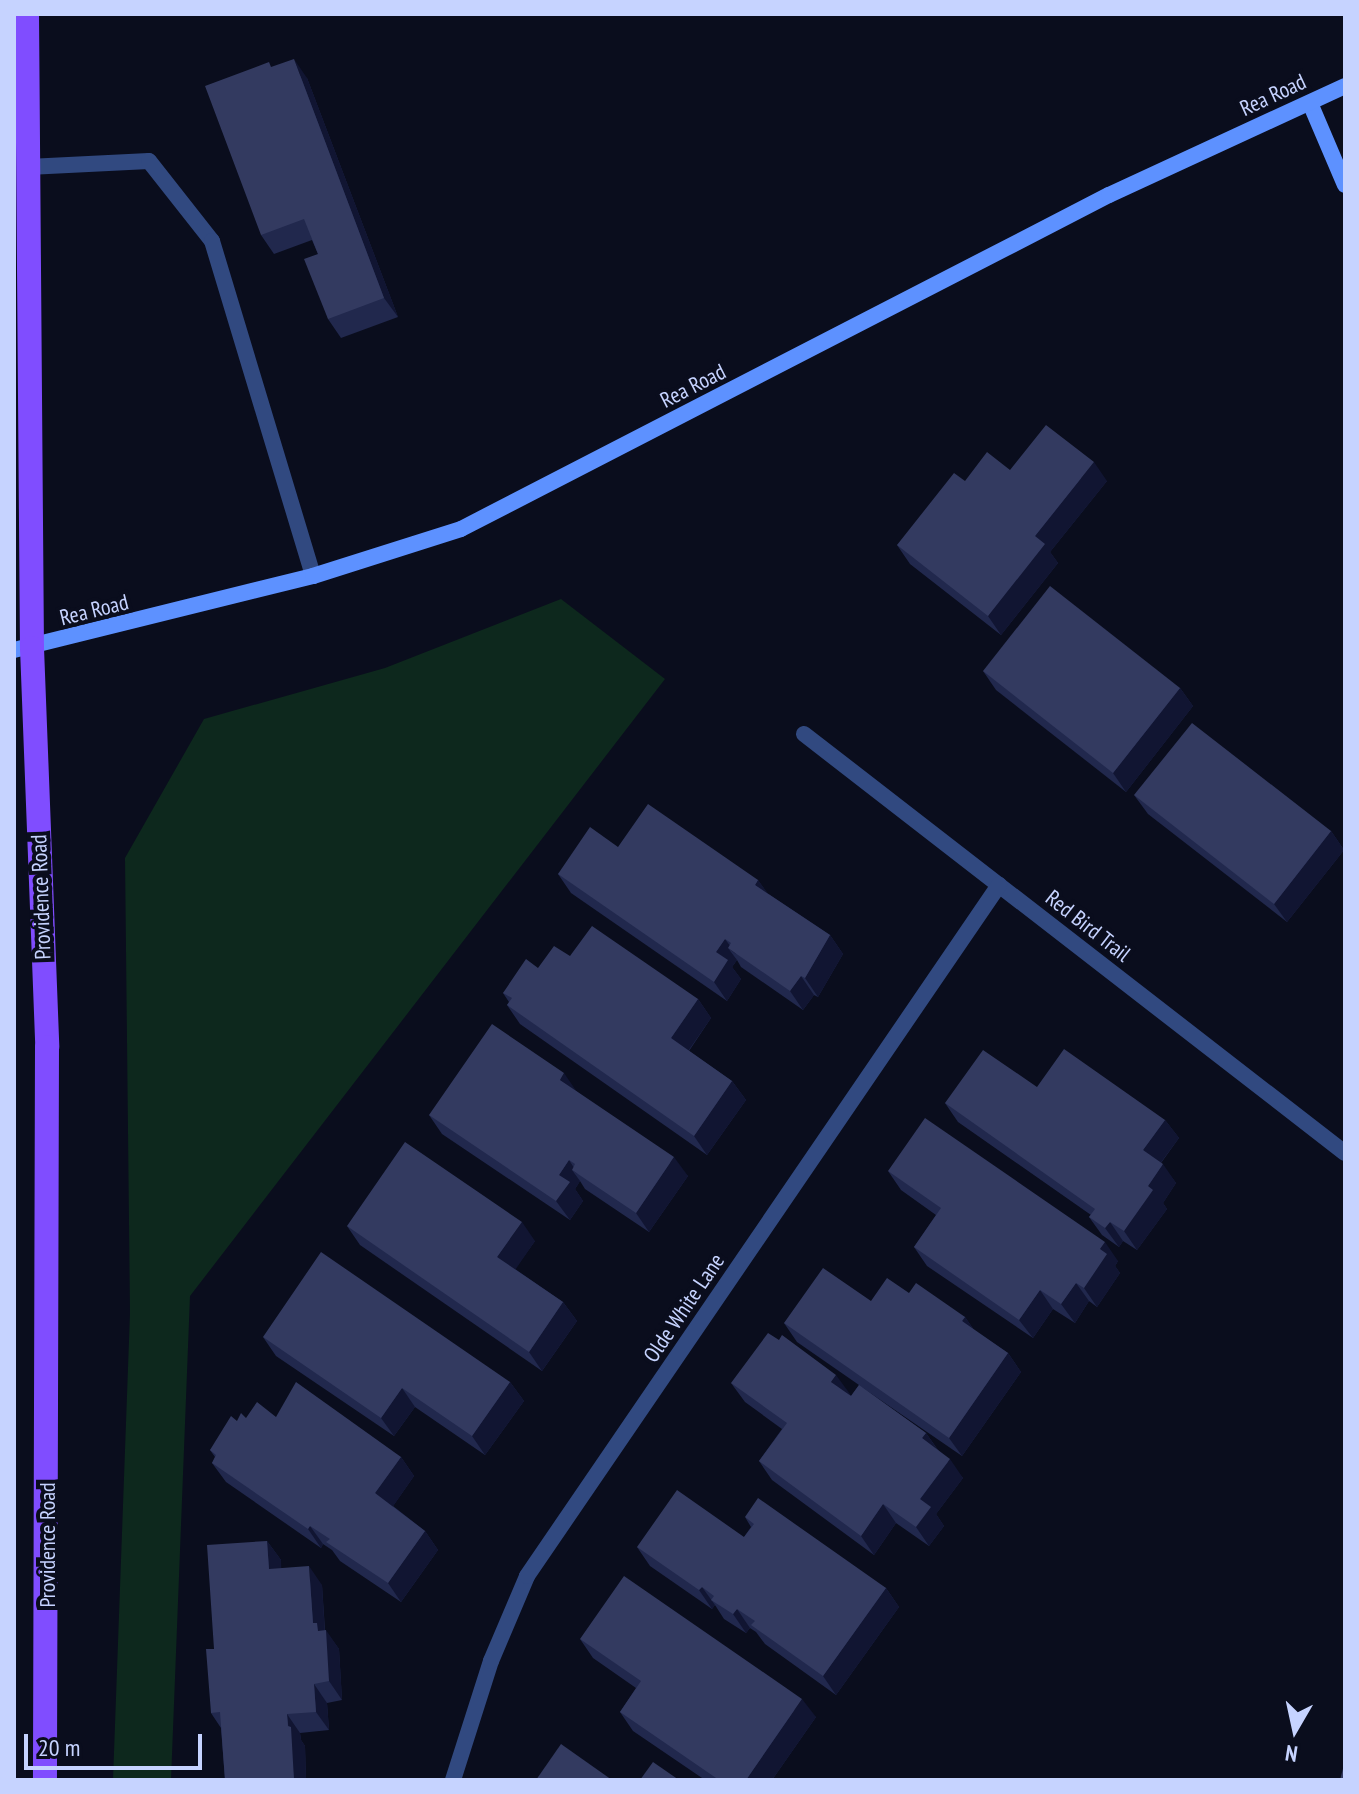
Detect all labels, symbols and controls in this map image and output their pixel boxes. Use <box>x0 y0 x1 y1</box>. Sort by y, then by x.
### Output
street label: Rea Road <box>1236 68 1310 122</box>
street label: Rea Road <box>656 358 730 414</box>
street label: Rea Road <box>57 589 131 631</box>
street label: Providence Road <box>26 834 56 960</box>
street label: Red Bird Trail <box>1040 884 1136 968</box>
street label: Olde White Lane <box>638 1249 730 1367</box>
street label: Providence Road <box>35 1483 61 1607</box>
north arrow <box>1255 1690 1335 1770</box>
scale bar <box>28 1718 206 1768</box>
text: 20 m <box>38 1732 80 1763</box>
text: N <box>1283 1739 1299 1768</box>

